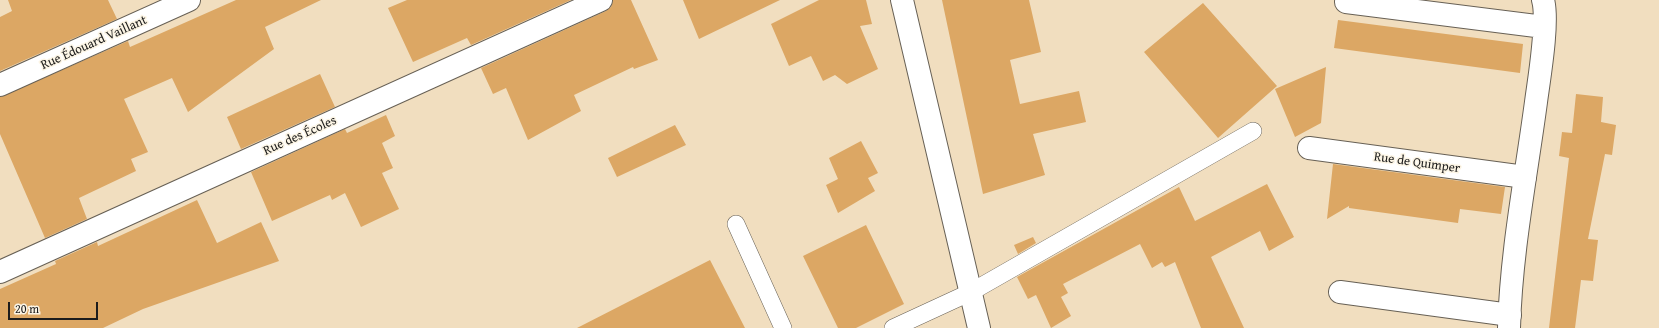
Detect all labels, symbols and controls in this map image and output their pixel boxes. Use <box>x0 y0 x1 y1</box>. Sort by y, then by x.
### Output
street label: Rue Édouard Vaillant <box>38 13 150 73</box>
street label: Rue des Écoles <box>261 113 339 159</box>
street label: Rue de Quimper <box>1373 149 1461 177</box>
scale bar <box>10 294 100 320</box>
text: 20 m <box>15 300 39 317</box>

